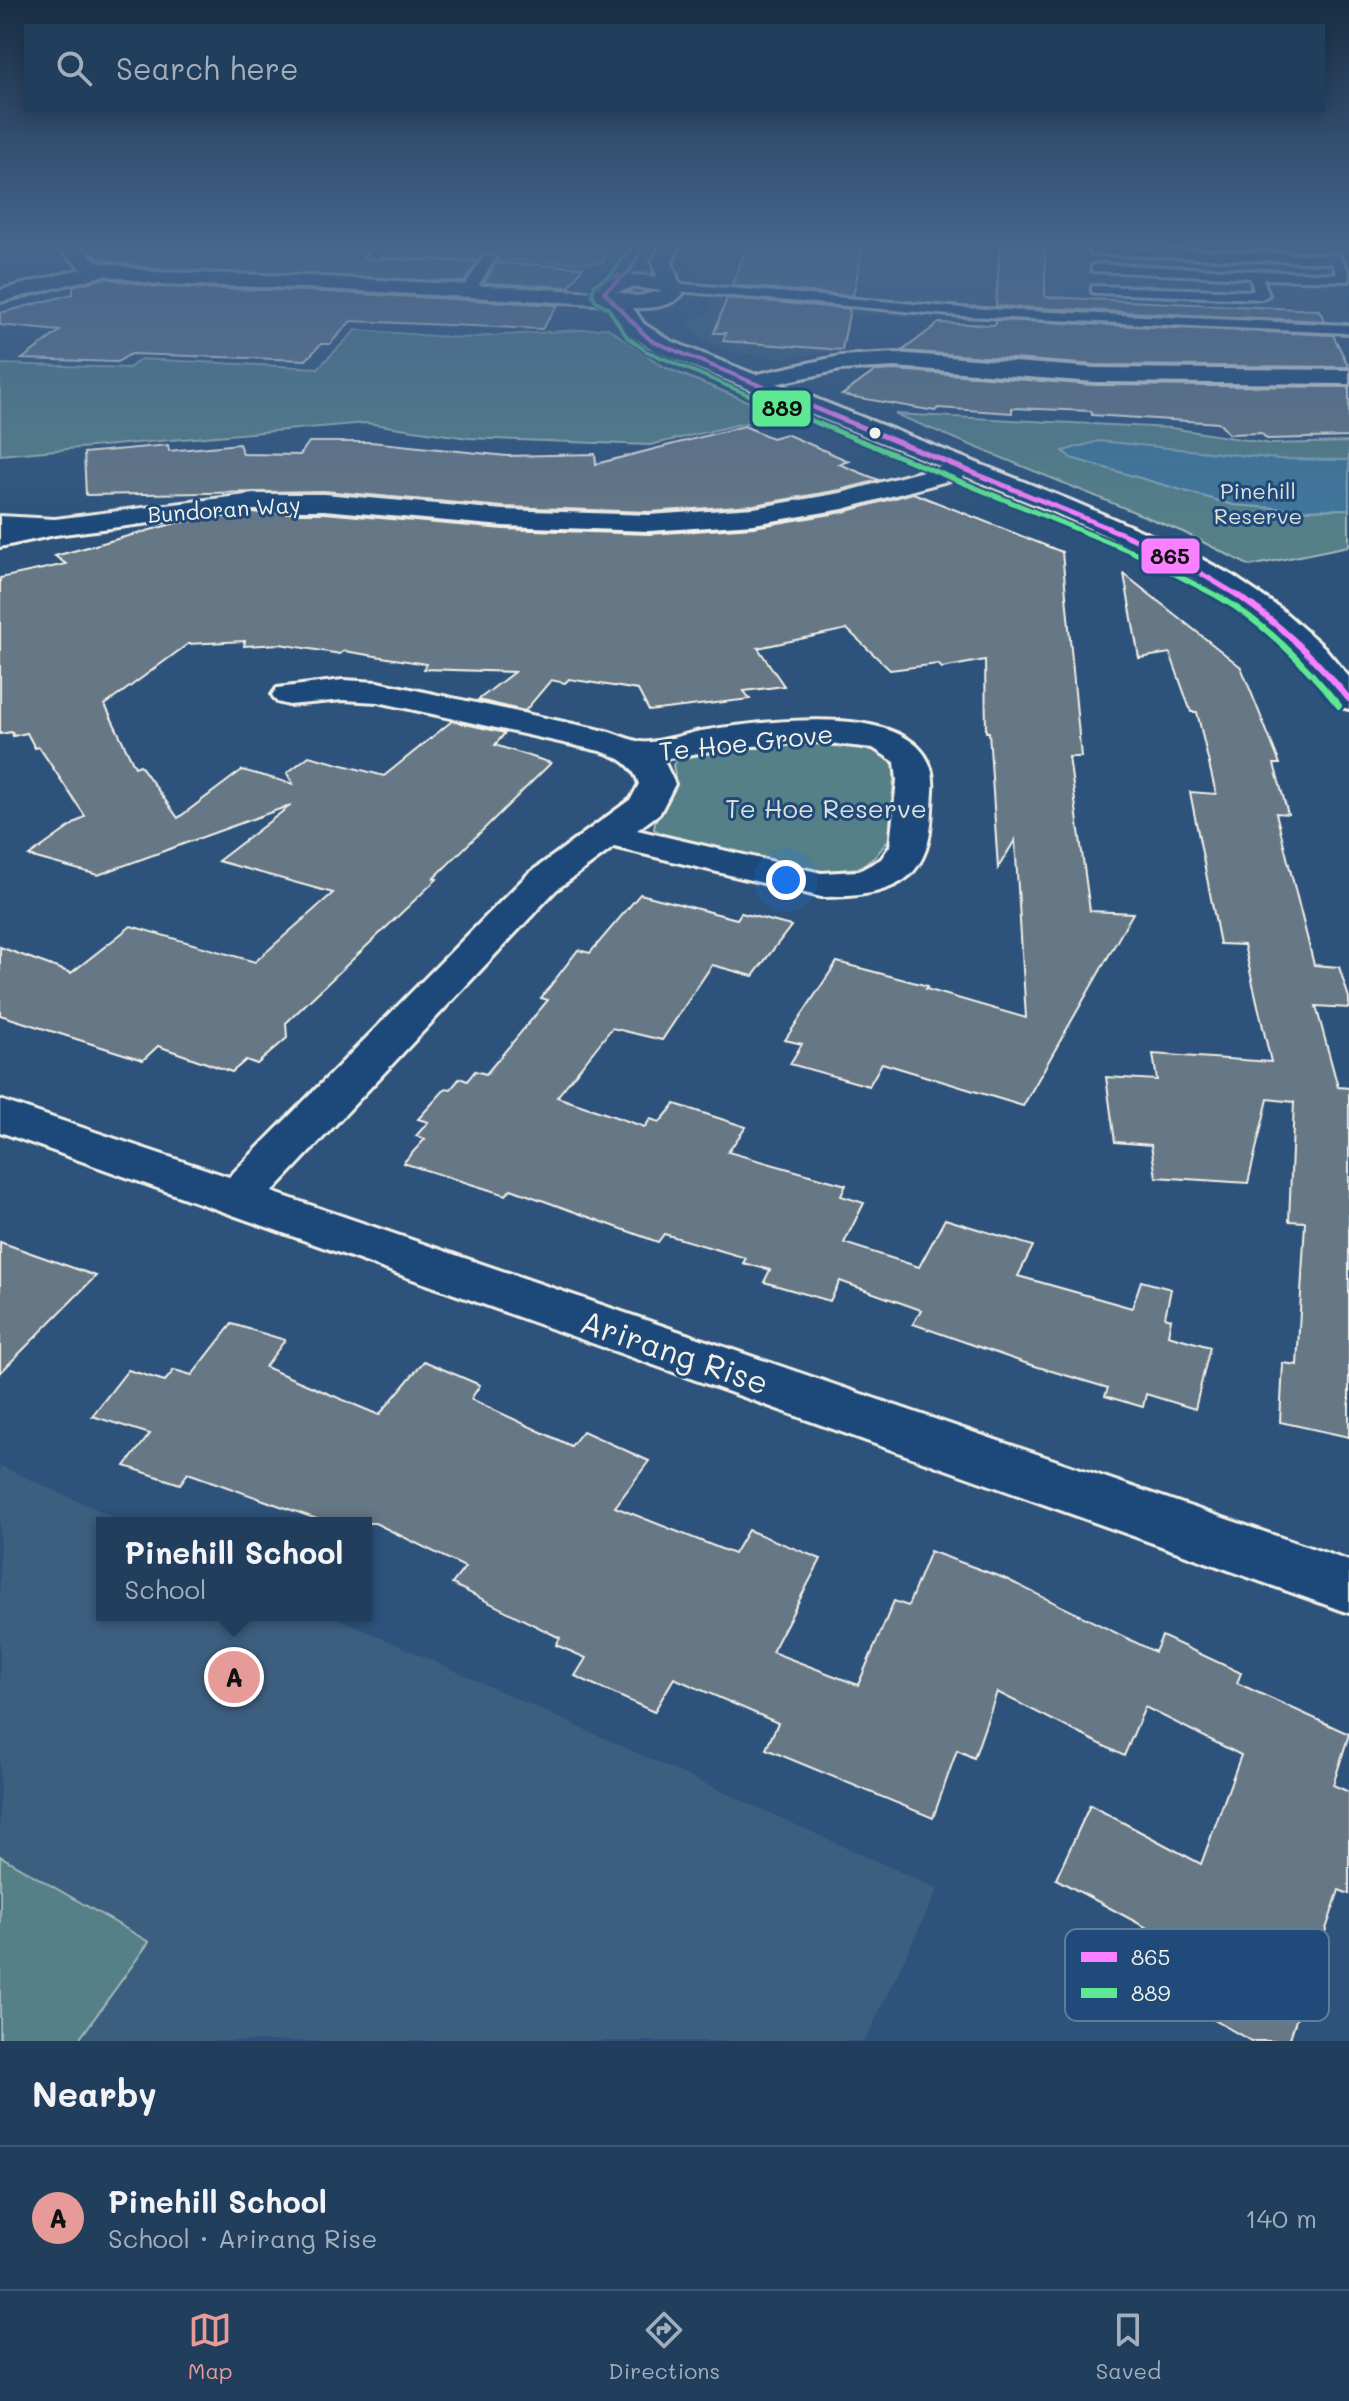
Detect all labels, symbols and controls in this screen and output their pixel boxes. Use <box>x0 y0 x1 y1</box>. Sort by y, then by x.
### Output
search box <box>24 24 1325 112</box>
icon: search <box>52 46 96 90</box>
text: Search here <box>116 48 299 88</box>
line badge: 889 <box>751 389 812 428</box>
text: 889 <box>762 393 802 422</box>
unlabelled marker <box>867 425 883 441</box>
park label: Pinehill Reserve <box>1214 476 1302 530</box>
street label: Bundoran Way <box>146 489 302 529</box>
line badge: 865 <box>1140 537 1201 575</box>
text: 865 <box>1150 541 1190 570</box>
street label: Te Hoe Grove <box>657 716 835 768</box>
park label: Te Hoe Reserve <box>725 791 927 825</box>
your location <box>766 860 806 900</box>
street label: Arirang Rise <box>575 1299 775 1403</box>
popup <box>96 1517 372 1621</box>
text: Pinehill School <box>125 1532 343 1572</box>
text: School <box>125 1572 206 1606</box>
pin: A <box>208 1647 260 1707</box>
legend <box>1065 1929 1329 2021</box>
text: 865 <box>1131 1942 1170 1971</box>
text: 889 <box>1131 1978 1171 2007</box>
text: Nearby <box>32 2071 157 2116</box>
text: Pinehill School <box>108 2181 327 2221</box>
text: A <box>49 2201 67 2235</box>
text: 140 m <box>1245 2201 1317 2235</box>
text: School · Arirang Rise <box>108 2221 377 2255</box>
tab: Map <box>188 2308 233 2385</box>
tab: Directions <box>608 2308 720 2385</box>
tab: Saved <box>1096 2308 1161 2385</box>

